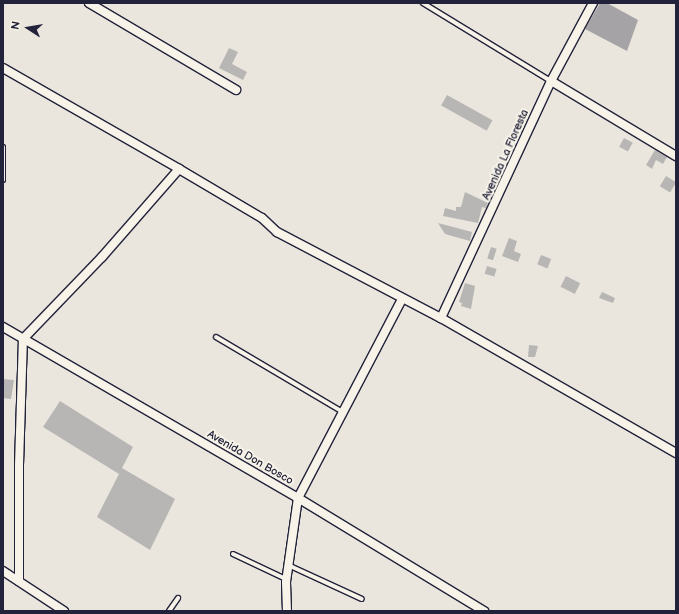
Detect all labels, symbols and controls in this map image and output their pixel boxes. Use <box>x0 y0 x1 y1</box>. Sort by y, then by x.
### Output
north arrow <box>8 8 48 48</box>
text: N <box>9 20 23 31</box>
street label: Avenida La Floresta <box>480 108 532 202</box>
street label: Avenida Don Bosco <box>205 428 295 488</box>

